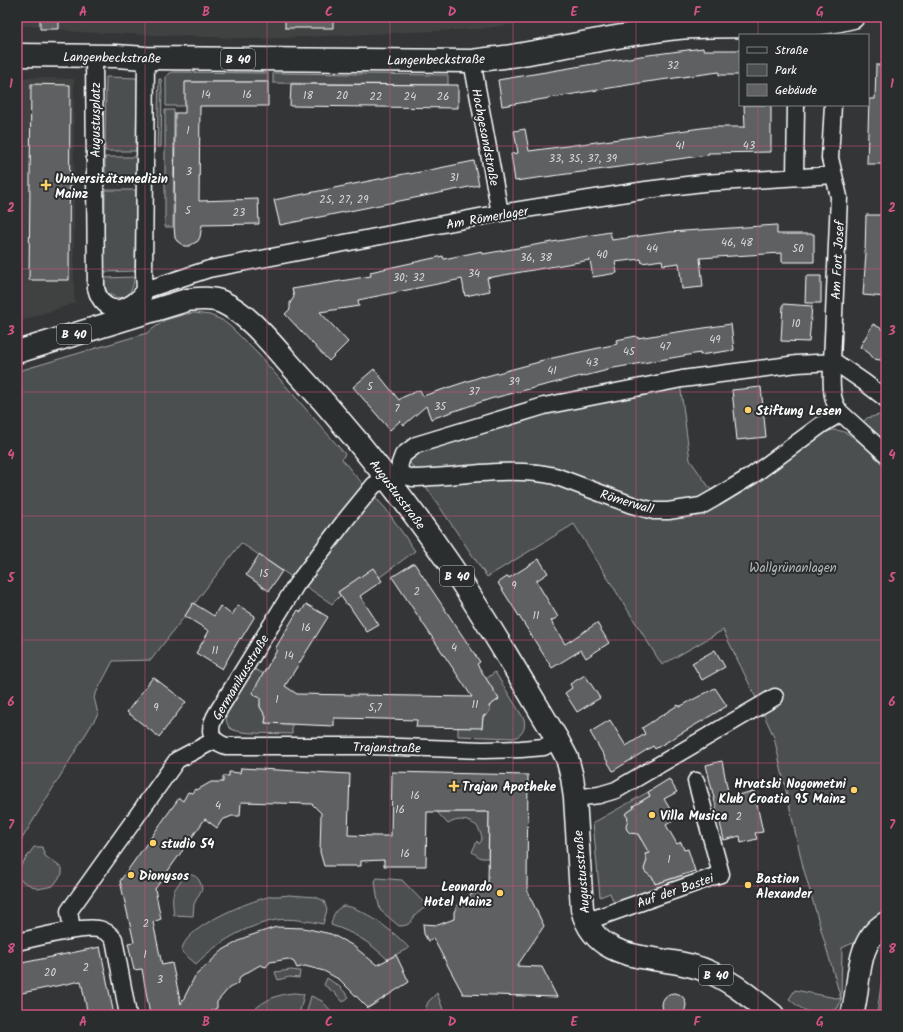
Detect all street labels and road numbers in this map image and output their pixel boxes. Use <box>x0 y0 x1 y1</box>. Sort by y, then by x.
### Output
street label: Langenbeckstraße <box>63 47 161 70</box>
road number: B 40 <box>221 49 255 69</box>
street label: Langenbeckstraße <box>387 49 485 72</box>
street label: Augustusplatz <box>86 82 107 158</box>
street label: Hochgesandstraße <box>465 87 504 188</box>
street label: Am Römerlager <box>445 201 531 236</box>
street label: Am Fort Josef <box>826 219 851 300</box>
road number: B 40 <box>57 324 91 344</box>
street label: Augustusstraße <box>363 455 430 535</box>
street label: Römerwall <box>597 484 656 521</box>
road number: B 40 <box>440 566 474 586</box>
street label: Germanikusstraße <box>207 631 275 725</box>
street label: Trajanstraße <box>353 737 421 760</box>
street label: Augustusstraße <box>568 829 597 914</box>
street label: Auf der Bastei <box>634 868 718 914</box>
road number: B 40 <box>699 965 733 985</box>

